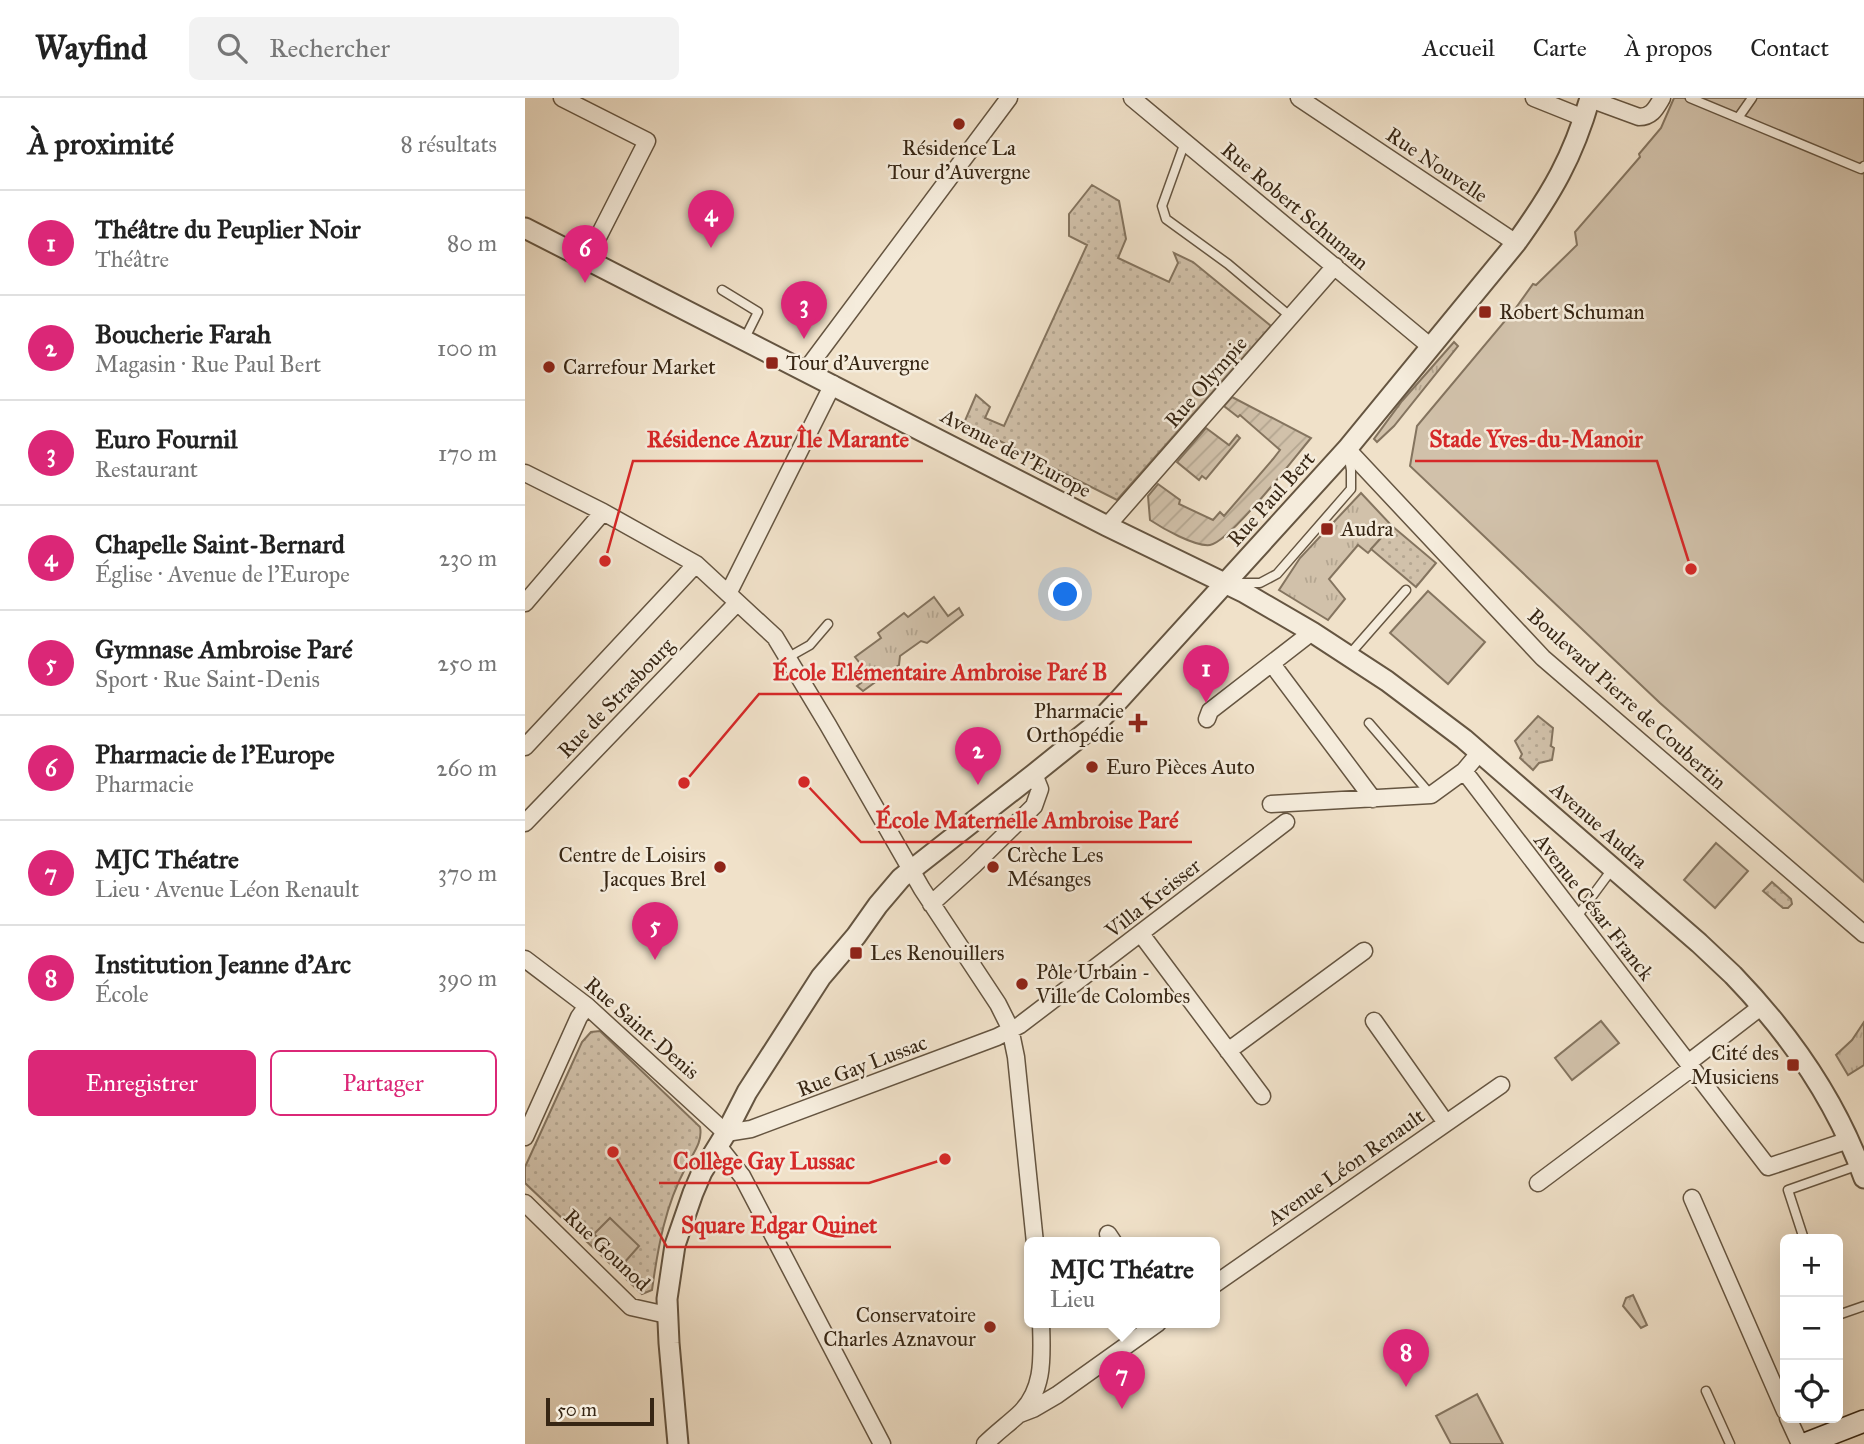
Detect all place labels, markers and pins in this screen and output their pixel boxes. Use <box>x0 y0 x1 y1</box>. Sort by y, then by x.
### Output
marker: Résidence La Tour d'Auvergne <box>951 116 967 132</box>
place label: Résidence La Tour d'Auvergne <box>887 135 1031 185</box>
pin: 4 <box>688 190 734 248</box>
pin: 6 <box>562 225 608 283</box>
pin: 3 <box>781 281 827 339</box>
place label: Robert Schuman <box>1499 299 1645 325</box>
marker: Robert Schuman <box>1477 304 1493 320</box>
place label: Tour d'Auvergne <box>786 350 929 376</box>
place label: Carrefour Market <box>563 354 716 380</box>
marker: Tour d'Auvergne <box>764 355 780 371</box>
marker: Carrefour Market <box>541 359 557 375</box>
callout: Résidence Azur Île Marante <box>633 417 923 461</box>
callout: Stade Yves-du-Manoir <box>1415 417 1657 461</box>
place label: Audra <box>1340 516 1394 542</box>
marker: Audra <box>1319 521 1335 537</box>
pin: 1 <box>1183 645 1229 703</box>
callout: École Elémentaire Ambroise Paré B <box>759 650 1122 694</box>
place label: Pharmacie Orthopédie <box>1026 698 1124 748</box>
marker: Pharmacie Orthopédie <box>1130 715 1146 731</box>
pin: 2 <box>955 727 1001 785</box>
place label: Euro Pièces Auto <box>1106 754 1255 780</box>
marker: Euro Pièces Auto <box>1084 759 1100 775</box>
callout: École Maternelle Ambroise Paré <box>861 798 1192 842</box>
place label: Centre de Loisirs Jacques Brel <box>558 842 706 892</box>
place label: Crèche Les Mésanges <box>1007 842 1103 892</box>
marker: Centre de Loisirs Jacques Brel <box>712 859 728 875</box>
marker: Crèche Les Mésanges <box>985 859 1001 875</box>
pin: 5 <box>632 902 678 960</box>
place label: Les Renouillers <box>870 940 1004 966</box>
marker: Les Renouillers <box>848 945 864 961</box>
place label: Pôle Urbain - Ville de Colombes <box>1035 959 1190 1009</box>
marker: Pôle Urbain - Ville de Colombes <box>1014 976 1030 992</box>
place label: Cité des Musiciens <box>1691 1040 1779 1090</box>
marker: Cité des Musiciens <box>1785 1057 1801 1073</box>
callout: Collège Gay Lussac <box>659 1139 869 1183</box>
callout: Square Edgar Quinet <box>667 1203 891 1247</box>
place label: Conservatoire Charles Aznavour <box>823 1302 976 1352</box>
marker: Conservatoire Charles Aznavour <box>982 1319 998 1335</box>
pin: 8 <box>1383 1329 1429 1387</box>
pin: 7 <box>1099 1351 1145 1409</box>

